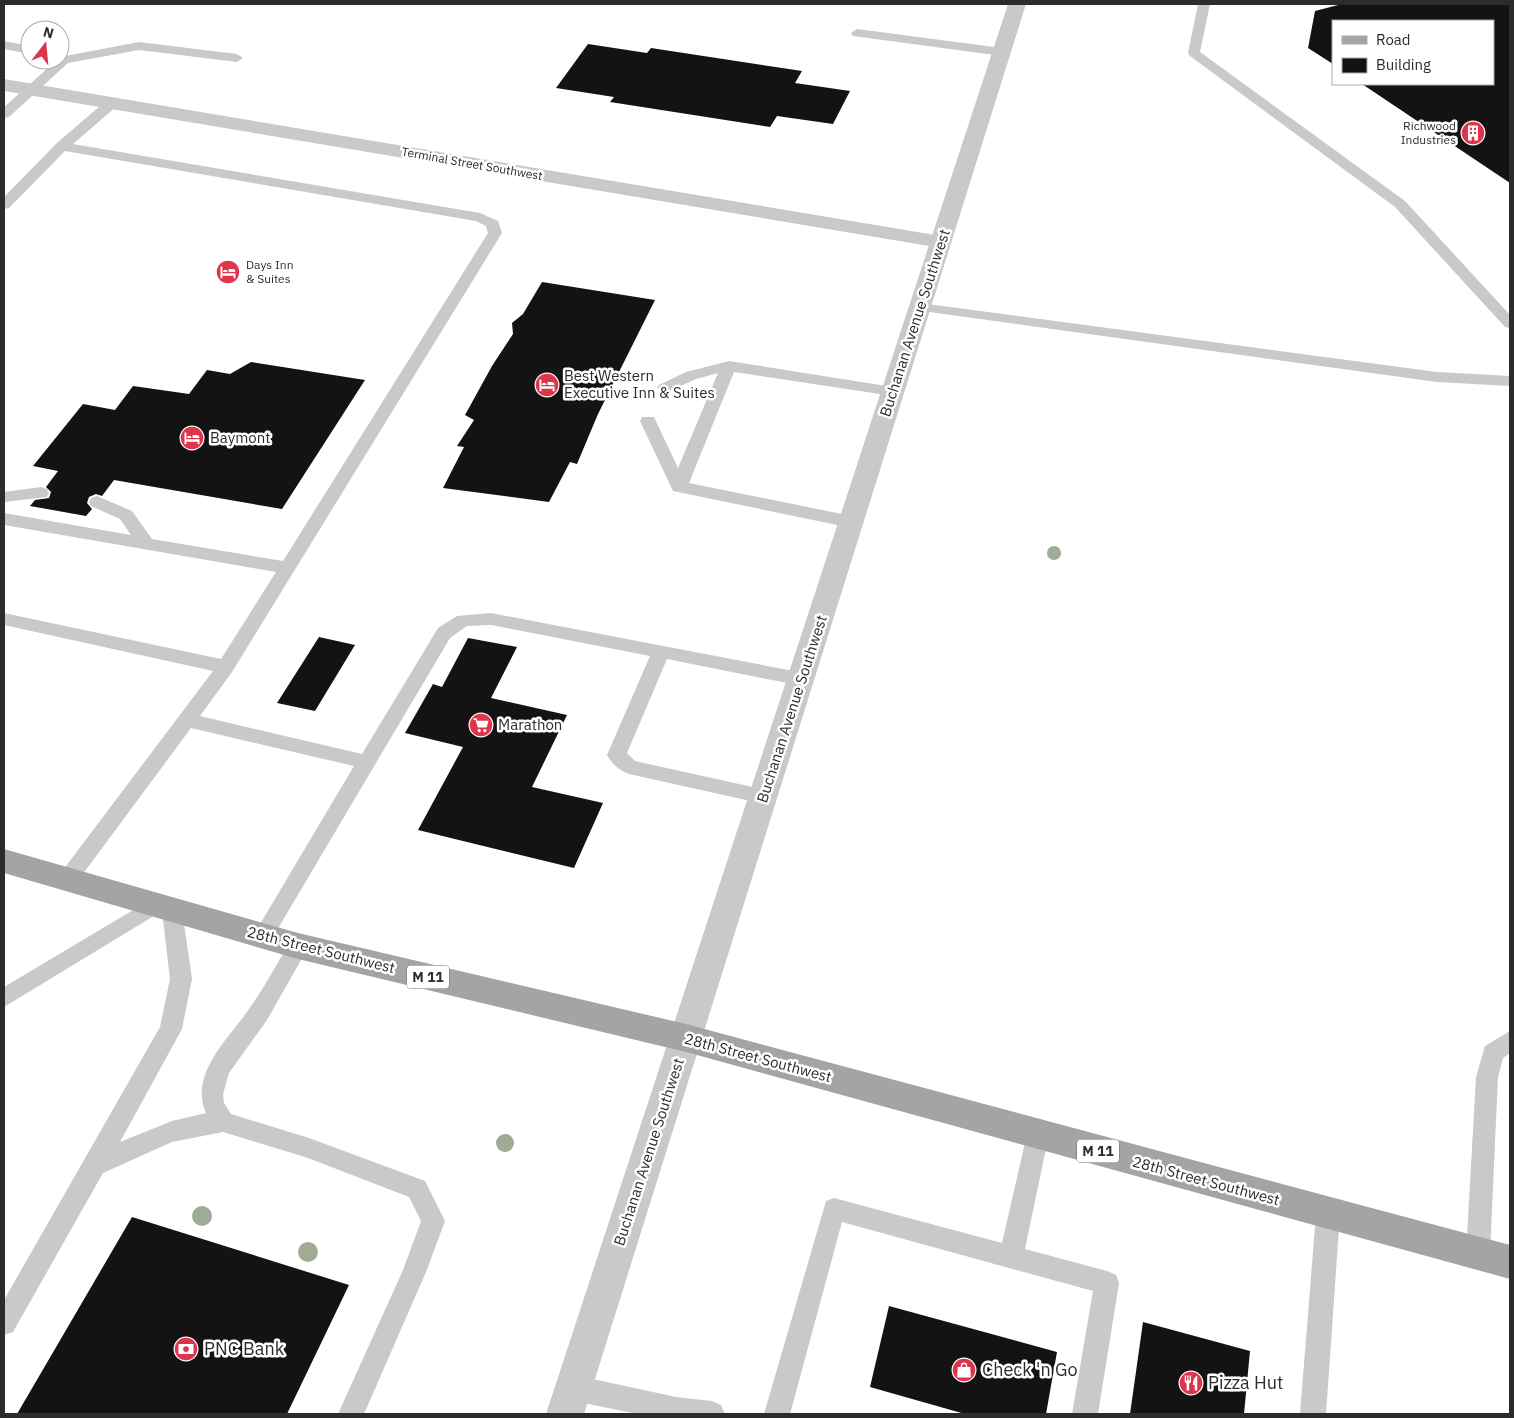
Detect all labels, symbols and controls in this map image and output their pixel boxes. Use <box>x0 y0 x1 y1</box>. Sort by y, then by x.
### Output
north arrow <box>20 20 70 70</box>
legend <box>1332 20 1494 85</box>
text: N <box>41 22 56 43</box>
text: Road <box>1376 30 1411 49</box>
text: Building <box>1376 55 1431 74</box>
place label: Richwood Industries <box>1401 118 1456 147</box>
building icon: Richwood Industries <box>1460 120 1486 146</box>
street label: Terminal Street Southwest <box>400 144 544 183</box>
street label: Buchanan Avenue Southwest <box>875 227 954 419</box>
place label: Days Inn & Suites <box>246 257 293 286</box>
hotel icon: Days Inn & Suites <box>215 259 241 285</box>
place label: Best Western Executive Inn & Suites <box>564 366 715 402</box>
hotel icon: Best Western Executive Inn & Suites <box>534 372 560 398</box>
hotel icon: Baymont <box>179 425 205 451</box>
place label: Baymont <box>210 428 271 447</box>
street label: Buchanan Avenue Southwest <box>752 613 831 805</box>
supermarket icon: Marathon <box>468 712 494 738</box>
place label: Marathon <box>498 715 562 734</box>
street label: 28th Street Southwest <box>245 922 397 977</box>
road number: M 11 <box>407 966 449 989</box>
street label: 28th Street Southwest <box>682 1029 834 1086</box>
street label: Buchanan Avenue Southwest <box>609 1056 688 1248</box>
road number: M 11 <box>1077 1140 1119 1162</box>
street label: 28th Street Southwest <box>1130 1152 1282 1209</box>
bank icon: PNC Bank <box>173 1336 199 1362</box>
place label: PNC Bank <box>204 1337 285 1360</box>
shop icon: Check 'n Go <box>951 1357 977 1383</box>
place label: Check 'n Go <box>982 1358 1078 1381</box>
restaurant icon: Pizza Hut <box>1178 1370 1204 1396</box>
place label: Pizza Hut <box>1208 1371 1283 1394</box>

